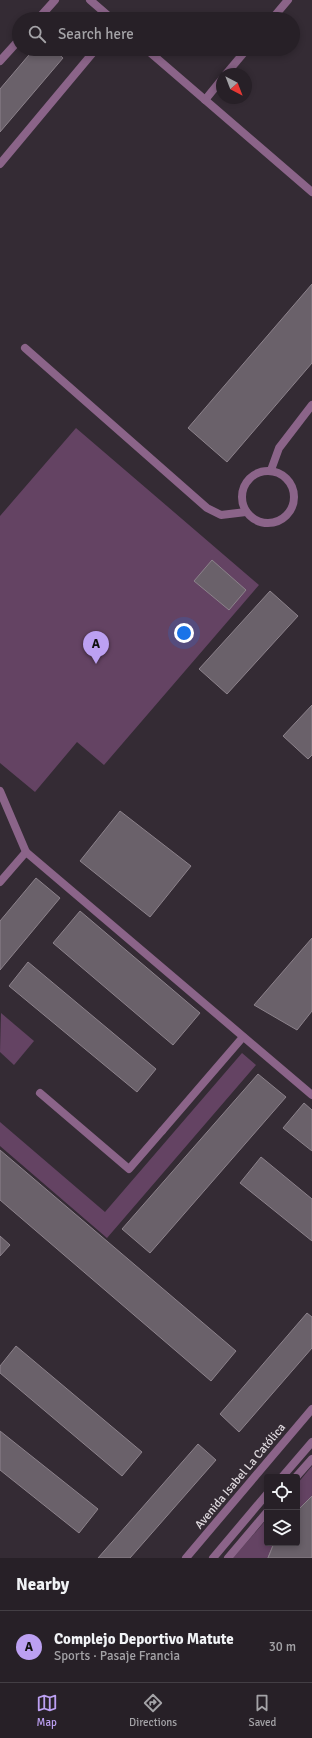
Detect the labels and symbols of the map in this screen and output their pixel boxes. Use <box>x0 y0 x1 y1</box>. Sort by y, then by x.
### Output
north arrow <box>216 68 252 104</box>
your location <box>174 623 194 643</box>
pin: A <box>83 631 109 664</box>
street label: Avenida Isabel La Católica <box>192 1420 289 1532</box>

